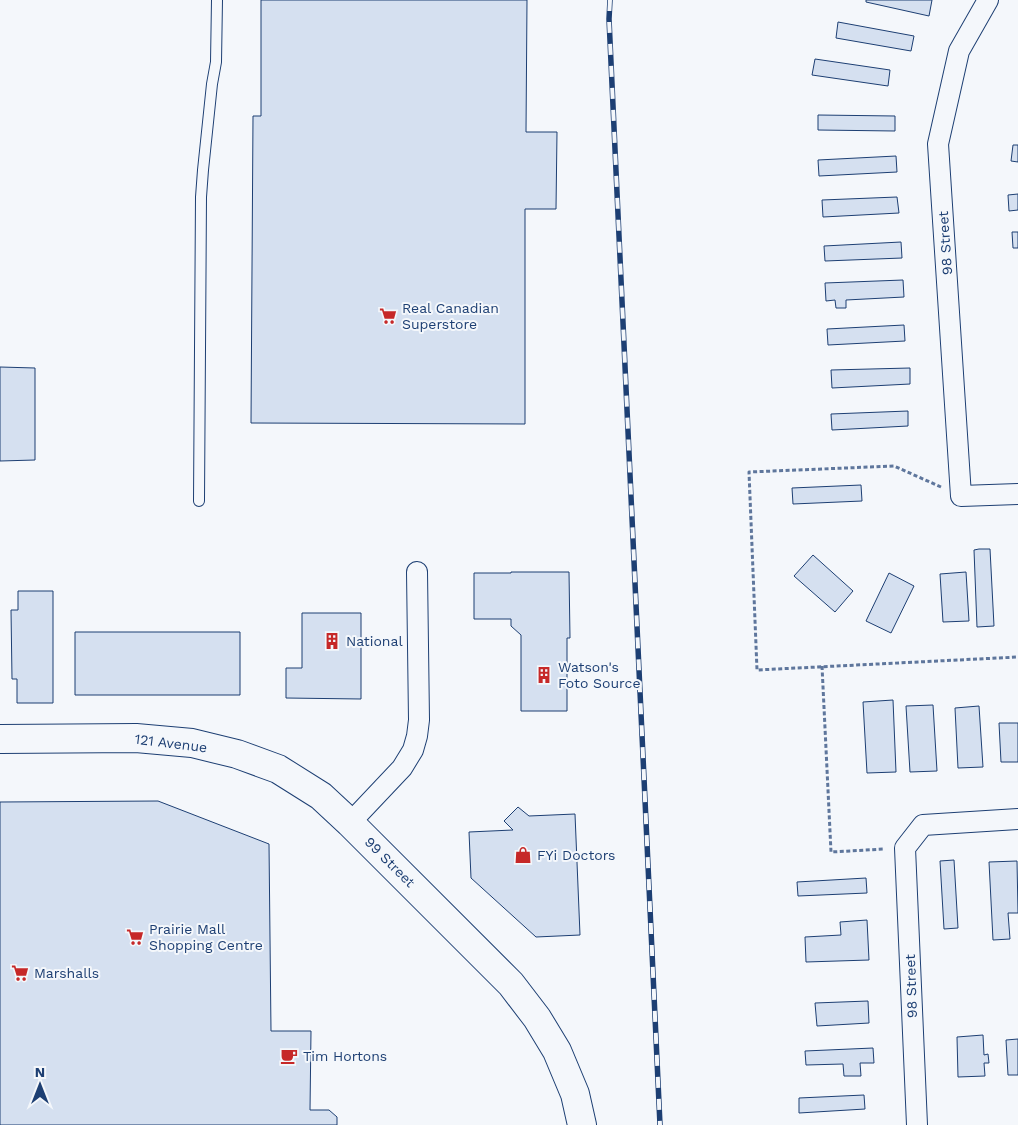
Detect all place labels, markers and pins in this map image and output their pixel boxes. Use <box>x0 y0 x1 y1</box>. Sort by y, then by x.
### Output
place label: Real Canadian Superstore <box>402 300 499 332</box>
supermarket icon: Real Canadian Superstore <box>378 306 398 326</box>
building icon: National <box>322 631 342 651</box>
place label: National <box>346 633 403 649</box>
place label: Watson's Foto Source <box>558 659 641 691</box>
building icon: Watson's Foto Source <box>534 665 554 685</box>
shop icon: FYi Doctors <box>513 845 533 865</box>
place label: FYi Doctors <box>537 847 615 863</box>
place label: Prairie Mall Shopping Centre <box>149 921 263 953</box>
supermarket icon: Prairie Mall Shopping Centre <box>125 927 145 947</box>
supermarket icon: Marshalls <box>10 963 30 983</box>
place label: Marshalls <box>34 965 99 981</box>
cafe icon: Tim Hortons <box>279 1046 299 1066</box>
place label: Tim Hortons <box>303 1048 387 1064</box>

